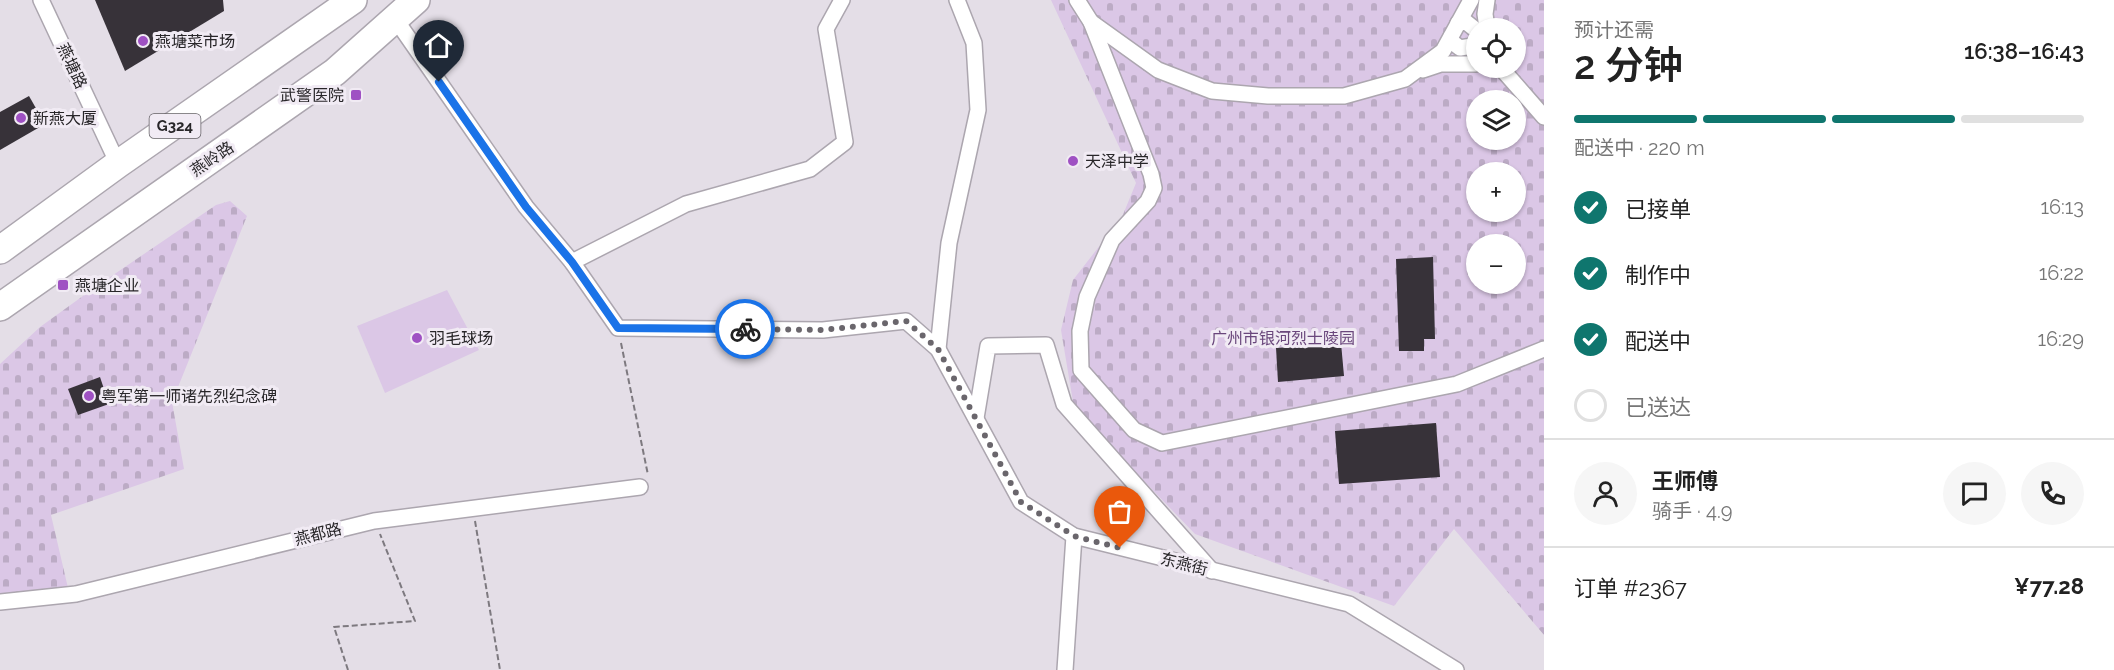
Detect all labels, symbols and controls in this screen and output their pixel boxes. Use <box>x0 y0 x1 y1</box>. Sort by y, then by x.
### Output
map controls <box>1466 18 1526 294</box>
button: locate <box>1466 18 1526 78</box>
text: 预计还需 <box>1574 18 1654 42</box>
pin <box>413 20 464 82</box>
icon: home <box>422 29 455 62</box>
place label: 燕塘菜市场 <box>155 32 235 51</box>
marker: 燕塘菜市场 <box>136 34 150 48</box>
text: 16:38–16:43 <box>1964 38 2084 64</box>
street label: 燕塘路 <box>53 40 91 92</box>
text: 2 分钟 <box>1574 42 1683 88</box>
place label: 武警医院 <box>280 86 344 105</box>
marker: 武警医院 <box>349 88 363 102</box>
button: layers <box>1466 90 1526 150</box>
place label: 新燕大厦 <box>33 109 97 128</box>
marker: 新燕大厦 <box>14 111 28 125</box>
road number: G324 <box>150 114 201 138</box>
text: 配送中 · 220 m <box>1574 136 1705 160</box>
street label: 燕岭路 <box>187 138 237 180</box>
place label: 天泽中学 <box>1085 152 1149 171</box>
marker: 天泽中学 <box>1066 154 1080 168</box>
button: + <box>1466 162 1526 222</box>
icon: check <box>1574 191 1607 224</box>
text: 16:13 <box>2040 195 2084 219</box>
text: 已接单 <box>1625 196 1691 222</box>
button: − <box>1466 234 1526 294</box>
icon: check <box>1574 257 1607 290</box>
text: 16:22 <box>2039 261 2084 285</box>
text: 制作中 <box>1625 262 1691 288</box>
place label: 燕塘企业 <box>75 276 139 295</box>
marker: 燕塘企业 <box>56 278 70 292</box>
courier <box>715 299 775 359</box>
icon: bike <box>729 313 762 346</box>
icon: check <box>1574 323 1607 356</box>
text: 16:29 <box>2037 327 2084 351</box>
text: 配送中 <box>1625 328 1691 354</box>
place label: 羽毛球场 <box>429 329 493 348</box>
park label: 广州市银河烈士陵园 <box>1211 329 1355 348</box>
marker: 羽毛球场 <box>410 331 424 345</box>
place label: 粤军第一师诸先烈纪念碑 <box>101 387 277 406</box>
marker: 粤军第一师诸先烈纪念碑 <box>82 389 96 403</box>
text: 已送达 <box>1625 394 1691 420</box>
button: person <box>1574 462 1637 525</box>
button: chat <box>1943 462 2006 525</box>
button: phone <box>2021 462 2084 525</box>
text: 王师傅 <box>1652 468 1718 494</box>
pin <box>1094 486 1145 548</box>
icon: bag <box>1103 495 1136 528</box>
text: 骑手 · 4.9 <box>1652 499 1732 523</box>
street label: 燕都路 <box>292 519 344 549</box>
street label: 东燕街 <box>1158 549 1210 579</box>
text: ¥77.28 <box>2014 573 2084 599</box>
text: 订单 #2367 <box>1574 575 1687 601</box>

